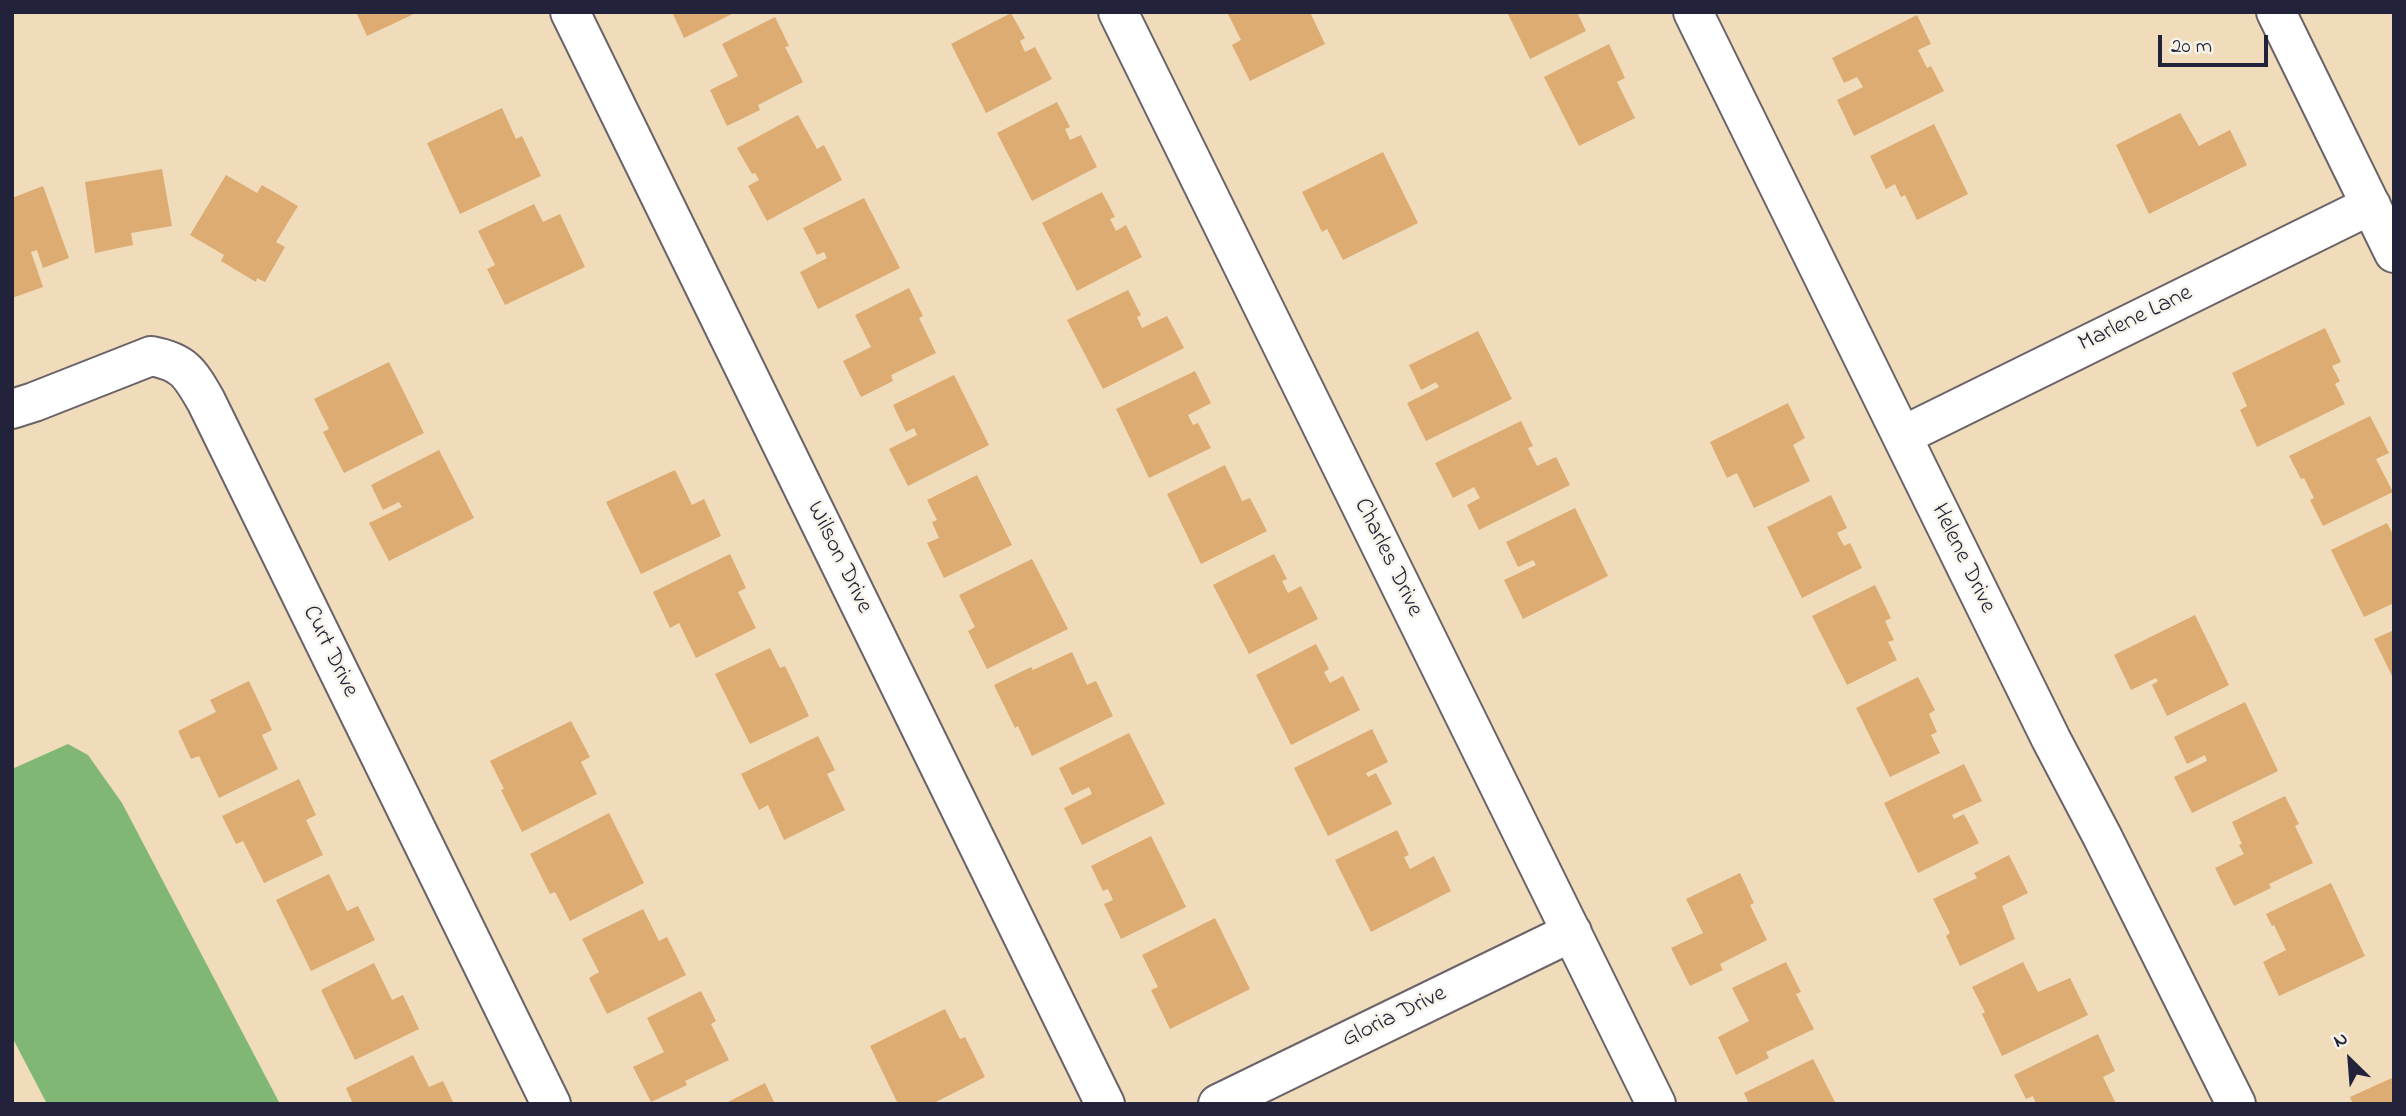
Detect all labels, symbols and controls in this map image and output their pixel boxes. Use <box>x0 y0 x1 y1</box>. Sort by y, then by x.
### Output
scale bar <box>2161 21 2271 65</box>
text: 20 m <box>2171 32 2212 62</box>
street label: Marlene Lane <box>2075 280 2197 360</box>
street label: Charles Drive <box>1346 494 1428 622</box>
street label: Wilson Drive <box>799 497 877 619</box>
street label: Helene Drive <box>1923 500 2001 618</box>
street label: Curt Drive <box>294 601 364 703</box>
street label: Gloria Drive <box>1338 980 1452 1056</box>
north arrow <box>2315 1025 2385 1095</box>
text: N <box>2329 1026 2352 1055</box>

